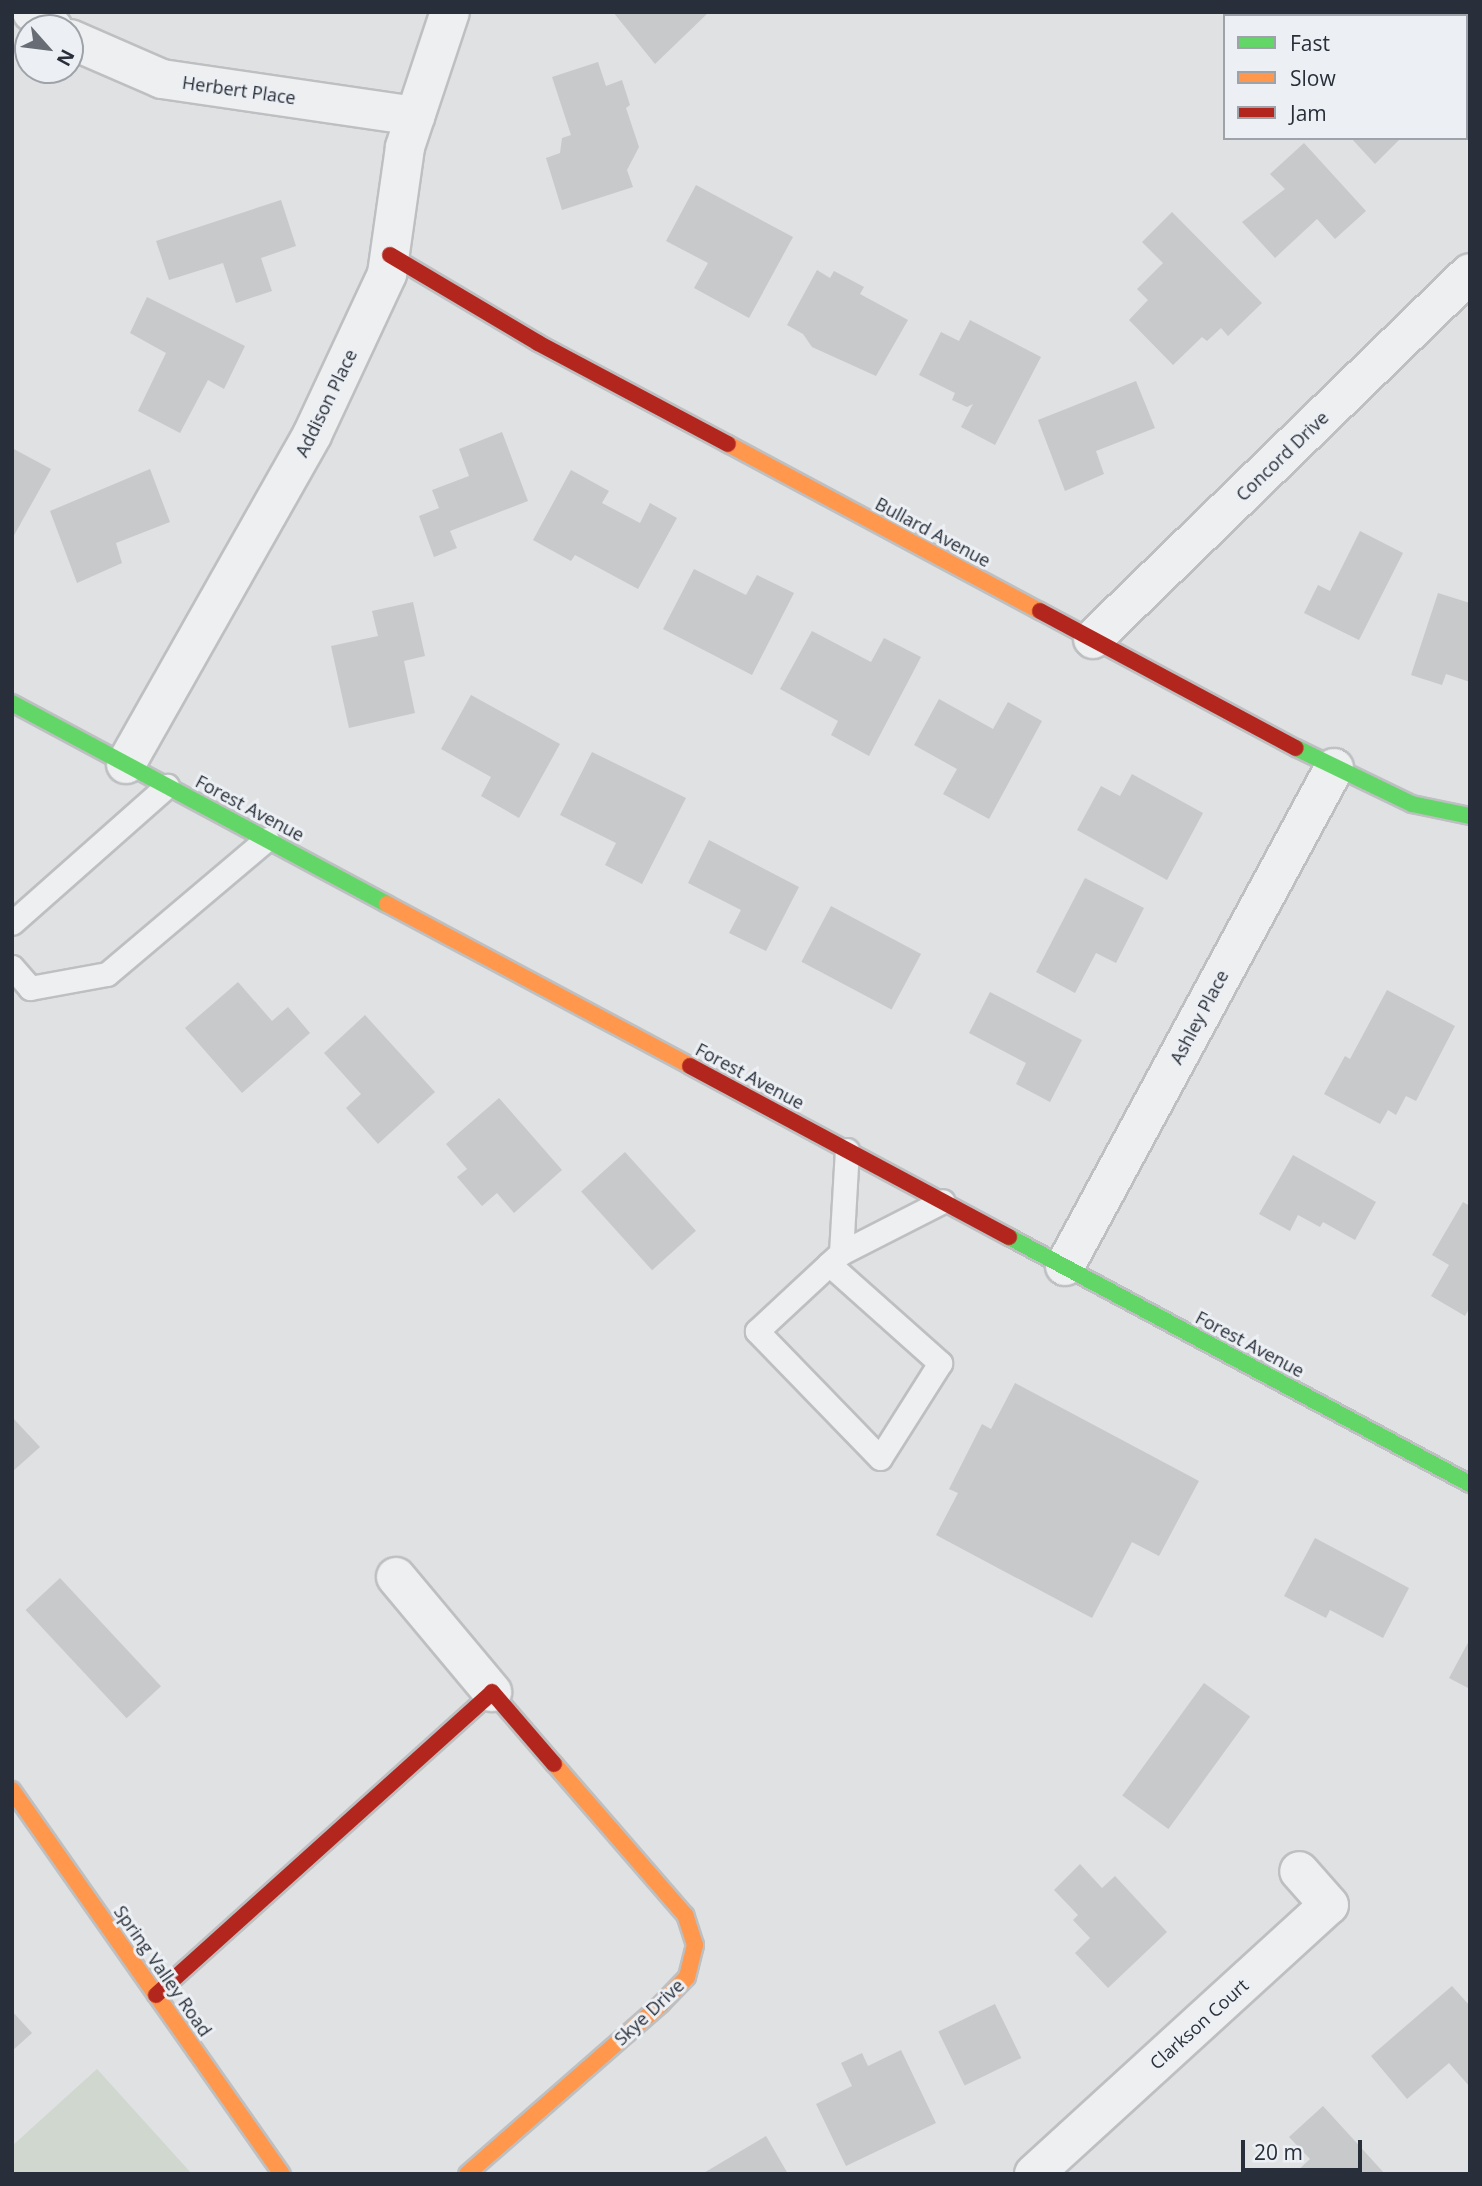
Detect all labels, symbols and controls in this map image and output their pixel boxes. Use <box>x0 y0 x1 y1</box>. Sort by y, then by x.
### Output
north arrow <box>14 14 84 84</box>
legend <box>1223 14 1468 140</box>
text: Fast <box>1290 29 1330 57</box>
text: N <box>51 45 81 71</box>
text: Slow <box>1290 64 1336 92</box>
street label: Herbert Place <box>181 71 297 109</box>
text: Jam <box>1290 99 1327 127</box>
street label: Addison Place <box>291 346 361 460</box>
street label: Concord Drive <box>1231 407 1333 505</box>
street label: Bullard Avenue <box>872 493 994 571</box>
street label: Forest Avenue <box>192 770 308 846</box>
street label: Ashley Place <box>1165 966 1233 1068</box>
street label: Forest Avenue <box>692 1038 808 1114</box>
street label: Forest Avenue <box>1192 1306 1308 1382</box>
street label: Spring Valley Road <box>110 1901 216 2041</box>
street label: Skye Drive <box>610 1974 688 2050</box>
street label: Clarkson Court <box>1145 1974 1253 2074</box>
scale bar <box>1244 2126 1365 2170</box>
text: 20 m <box>1254 2138 1303 2166</box>

